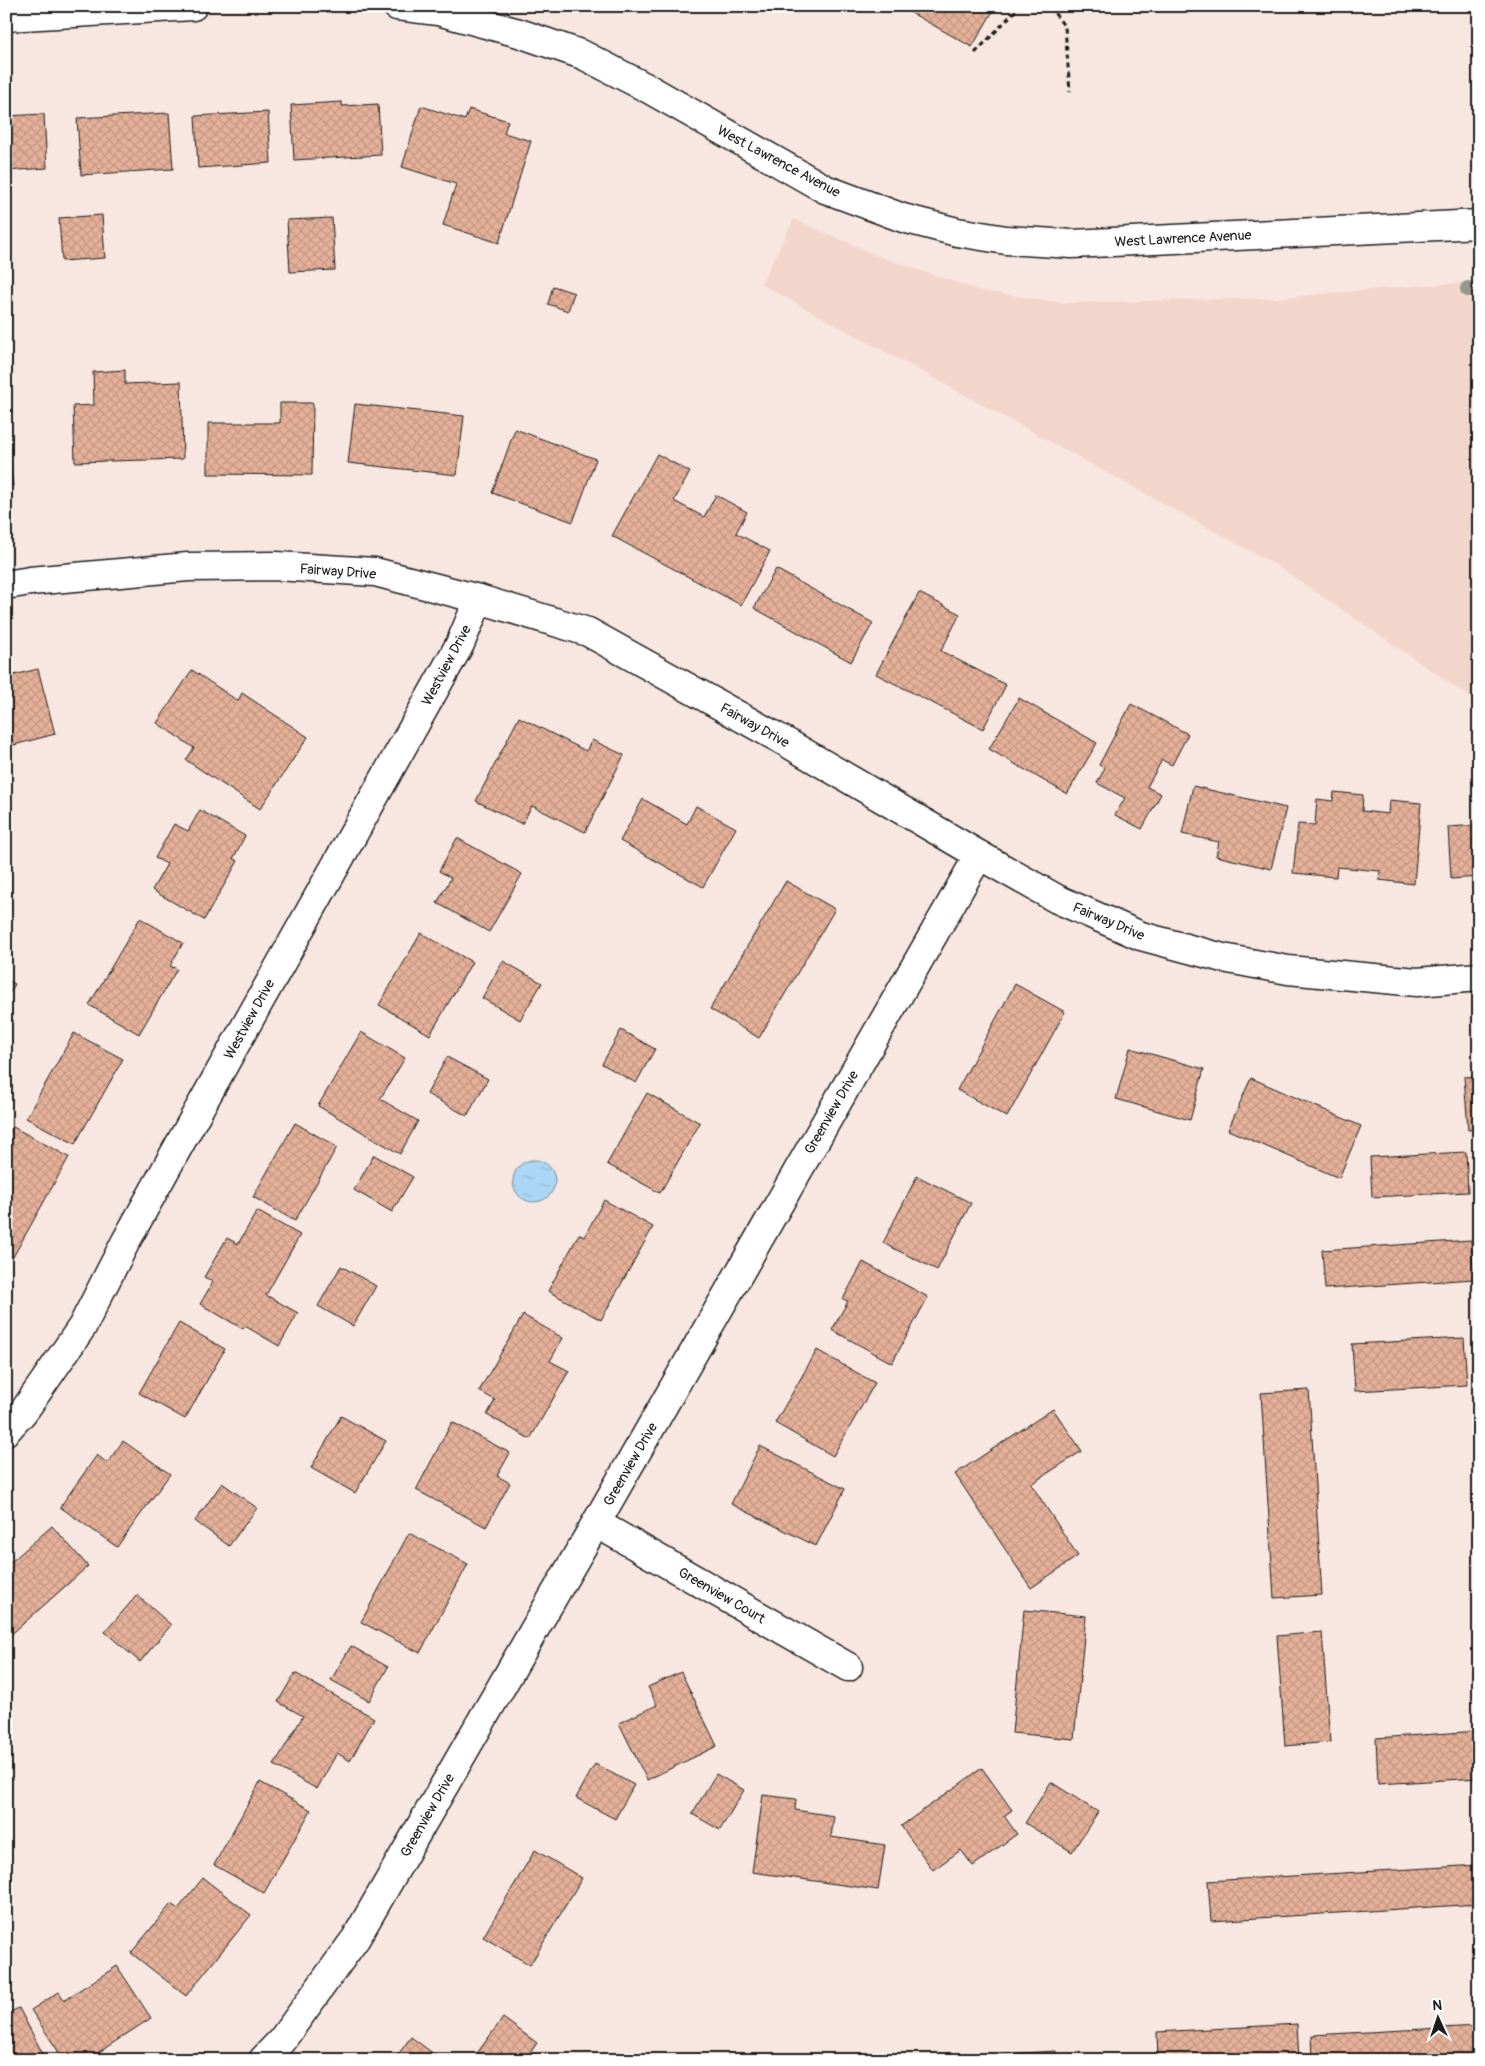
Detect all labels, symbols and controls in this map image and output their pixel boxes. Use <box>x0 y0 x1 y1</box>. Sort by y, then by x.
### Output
street label: West Lawrence Avenue <box>714 122 843 201</box>
street label: West Lawrence Avenue <box>1114 226 1252 251</box>
street label: Fairway Drive <box>299 560 377 583</box>
street label: Westview Drive <box>418 622 475 708</box>
street label: Fairway Drive <box>717 699 792 751</box>
street label: Fairway Drive <box>1070 899 1147 944</box>
street label: Westview Drive <box>220 976 278 1062</box>
street label: Greenview Drive <box>801 1067 862 1157</box>
street label: Greenview Drive <box>600 1419 661 1509</box>
street label: Greenview Court <box>675 1564 769 1627</box>
street label: Greenview Drive <box>397 1770 458 1860</box>
north arrow <box>1412 1994 1462 2044</box>
text: N <box>1432 1997 1443 2014</box>

